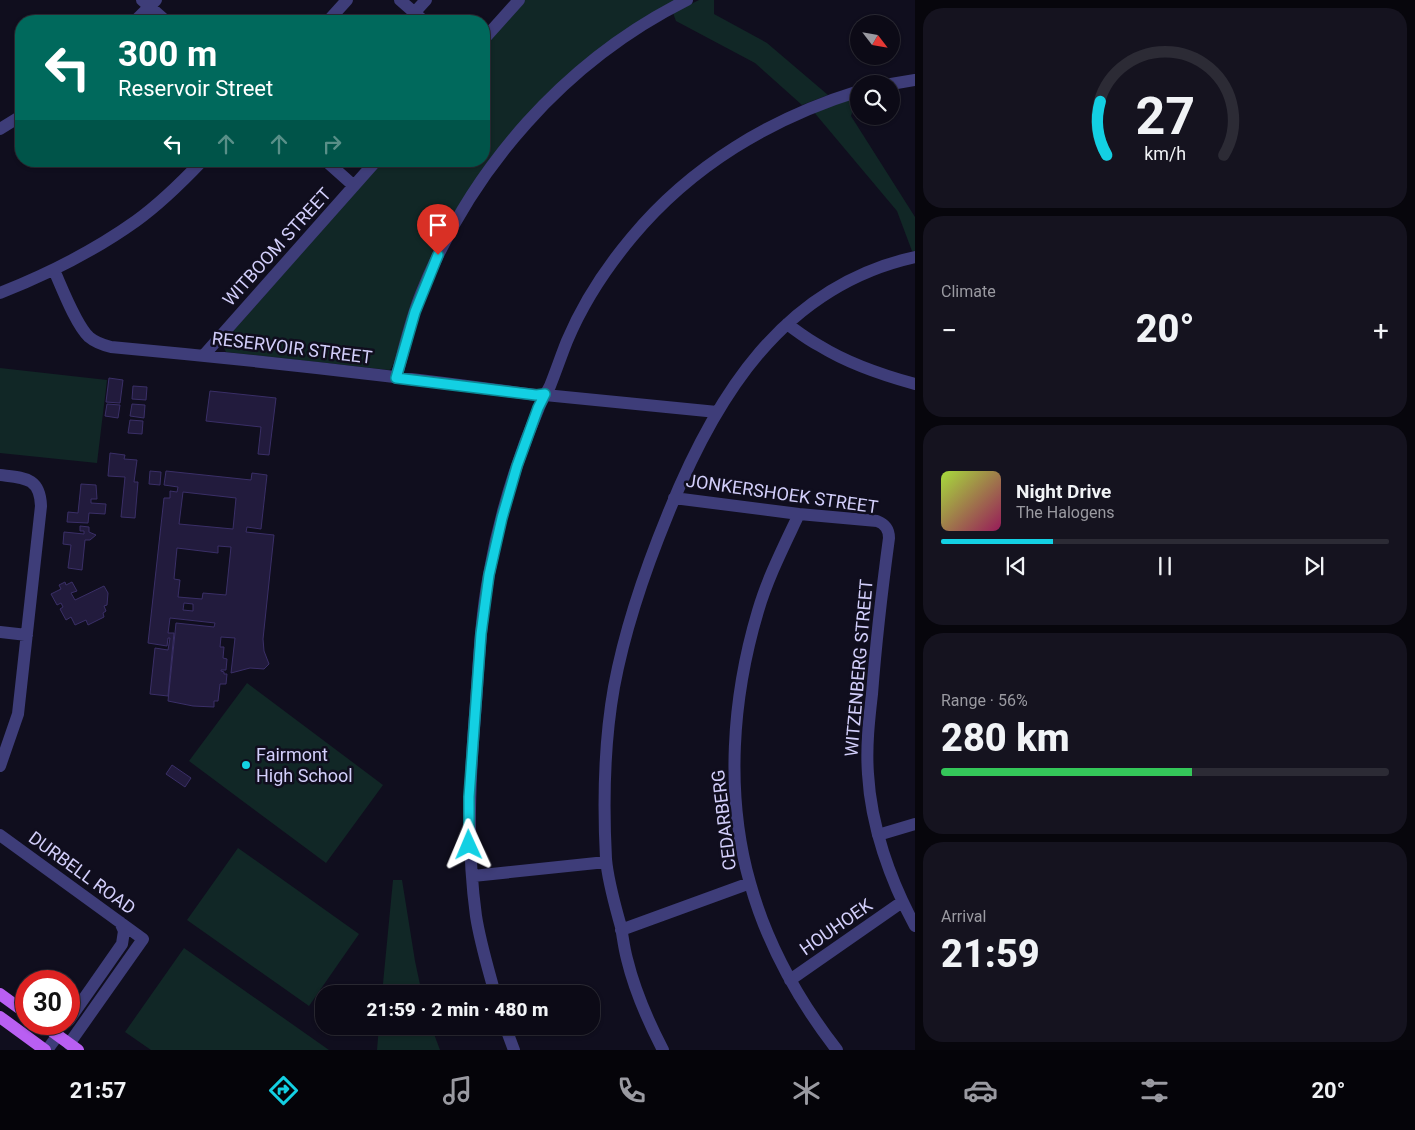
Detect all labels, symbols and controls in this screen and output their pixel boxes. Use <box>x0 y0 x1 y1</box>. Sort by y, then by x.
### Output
north arrow <box>850 15 900 65</box>
map controls <box>850 15 900 125</box>
text: 300 m <box>118 34 217 75</box>
icon: left <box>35 35 100 100</box>
button: search <box>850 75 900 125</box>
text: Reservoir Street <box>118 76 273 101</box>
text: 27 <box>1135 86 1195 147</box>
icon: left <box>159 130 187 158</box>
icon: ahead <box>212 130 240 158</box>
icon: ahead <box>265 130 293 158</box>
icon: right <box>318 130 346 158</box>
text: km/h <box>1144 143 1186 164</box>
street label: WITBOOM STREET <box>218 183 335 310</box>
pin <box>417 204 459 255</box>
icon: arrive <box>424 211 452 239</box>
text: Climate <box>941 282 996 301</box>
text: 20° <box>1136 307 1194 351</box>
text: − <box>941 314 957 347</box>
text: + <box>1373 314 1389 347</box>
street label: RESERVOIR STREET <box>211 327 374 368</box>
street label: JONKERSHOEK STREET <box>685 470 880 517</box>
text: Night Drive <box>1016 480 1111 503</box>
text: The Halogens <box>1016 503 1115 522</box>
icon: previous <box>1002 552 1030 580</box>
icon: pause <box>1151 552 1179 580</box>
icon: next <box>1300 552 1328 580</box>
street label: WITZENBERG STREET <box>840 578 877 758</box>
text: Range · 56% <box>941 691 1028 710</box>
text: 280 km <box>941 716 1070 760</box>
place label: Fairmont High School <box>256 744 353 786</box>
marker: Fairmont High School <box>240 759 252 771</box>
street label: CEDARBERG <box>707 769 740 872</box>
position arrow <box>442 818 494 870</box>
street label: DURBELL ROAD <box>25 827 140 918</box>
street label: HOUHOEK <box>795 894 877 959</box>
text: Arrival <box>941 907 986 926</box>
text: 21:59 <box>941 932 1040 976</box>
speed limit sign: 30 <box>15 970 80 1035</box>
text: 21:59 · 2 min · 480 m <box>366 998 549 1021</box>
icon: directions <box>266 1073 301 1108</box>
icon: music <box>440 1073 475 1108</box>
icon: phone <box>614 1073 649 1108</box>
icon: climate <box>789 1073 824 1108</box>
icon: car <box>963 1073 998 1108</box>
icon: filters <box>1137 1073 1172 1108</box>
text: 21:57 <box>70 1078 126 1103</box>
text: 20° <box>1311 1078 1345 1103</box>

